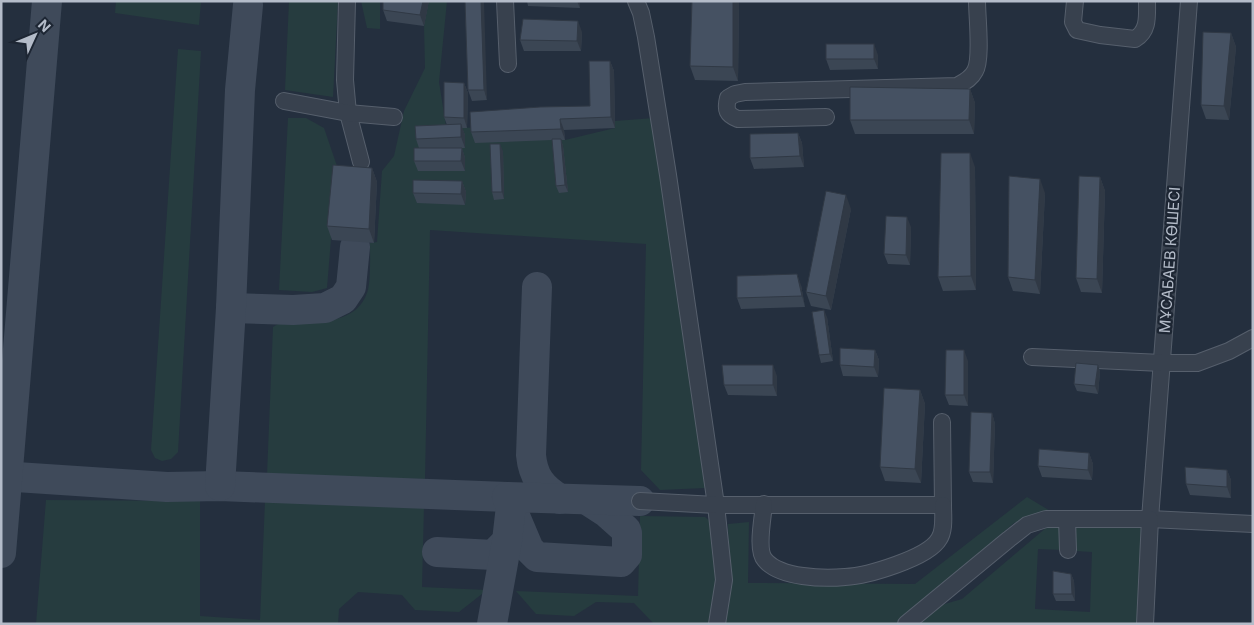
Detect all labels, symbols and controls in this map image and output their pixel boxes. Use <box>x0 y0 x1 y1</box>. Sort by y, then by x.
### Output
north arrow <box>10 10 60 60</box>
text: N <box>35 16 55 35</box>
street label: МҰСАБАЕВ КӨШЕСІ <box>1155 186 1184 334</box>

